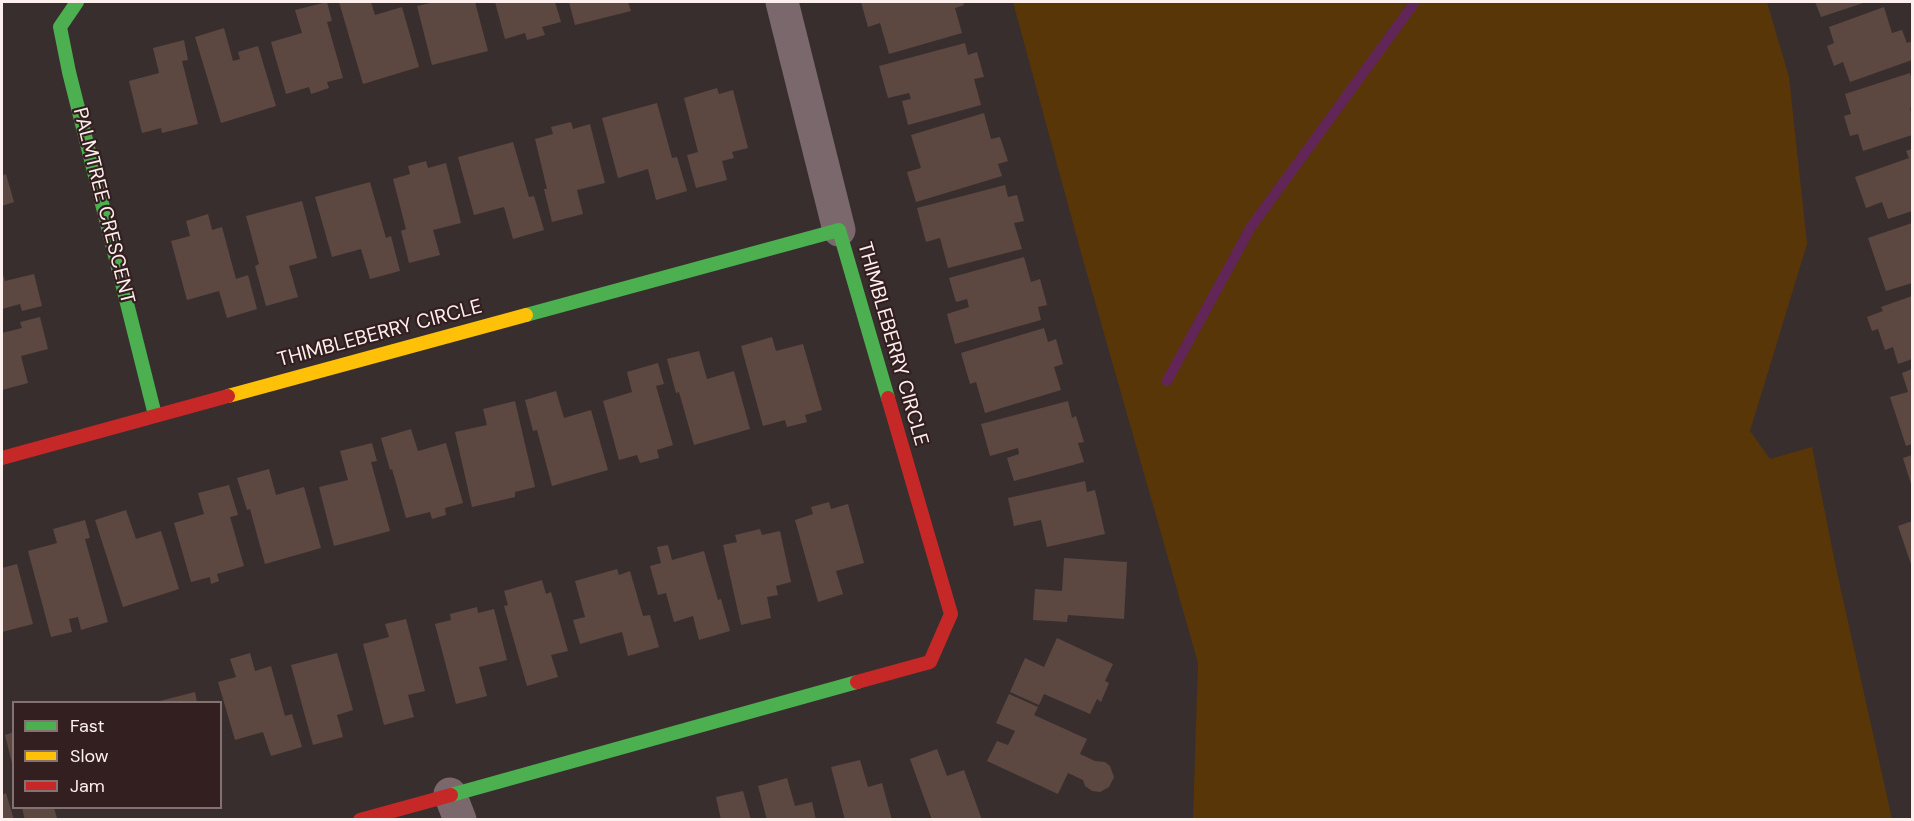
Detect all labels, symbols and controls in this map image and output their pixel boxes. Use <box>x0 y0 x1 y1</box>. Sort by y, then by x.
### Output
street label: PALMTREE CRESCENT <box>67 105 139 307</box>
street label: THIMBLEBERRY CIRCLE <box>851 239 933 449</box>
street label: THIMBLEBERRY CIRCLE <box>275 295 485 373</box>
legend <box>12 701 222 809</box>
text: Fast <box>70 714 105 738</box>
text: Slow <box>70 744 109 768</box>
text: Jam <box>70 774 105 798</box>

